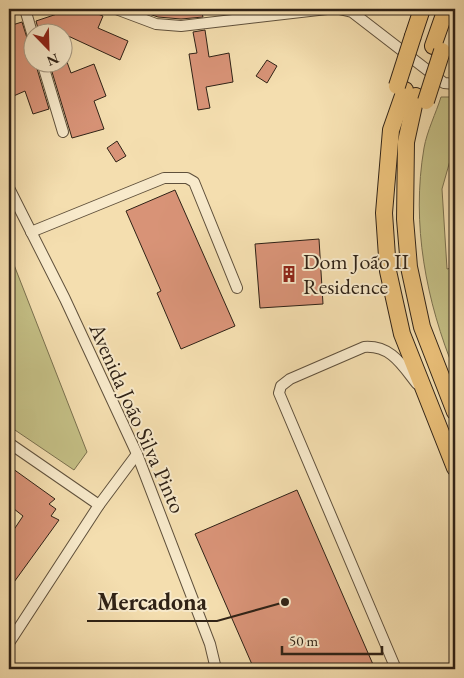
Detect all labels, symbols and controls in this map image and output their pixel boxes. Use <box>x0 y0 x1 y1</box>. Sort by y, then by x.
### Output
north arrow <box>22 22 72 72</box>
text: N <box>44 49 62 71</box>
place label: Dom João II Residence <box>303 247 409 301</box>
building icon: Dom João II Residence <box>279 264 299 284</box>
street label: Avenida João Silva Pinto <box>82 318 193 518</box>
callout: Mercadona <box>87 582 217 621</box>
text: Mercadona <box>97 586 208 617</box>
scale bar <box>282 623 382 655</box>
text: 50 m <box>289 631 318 650</box>

